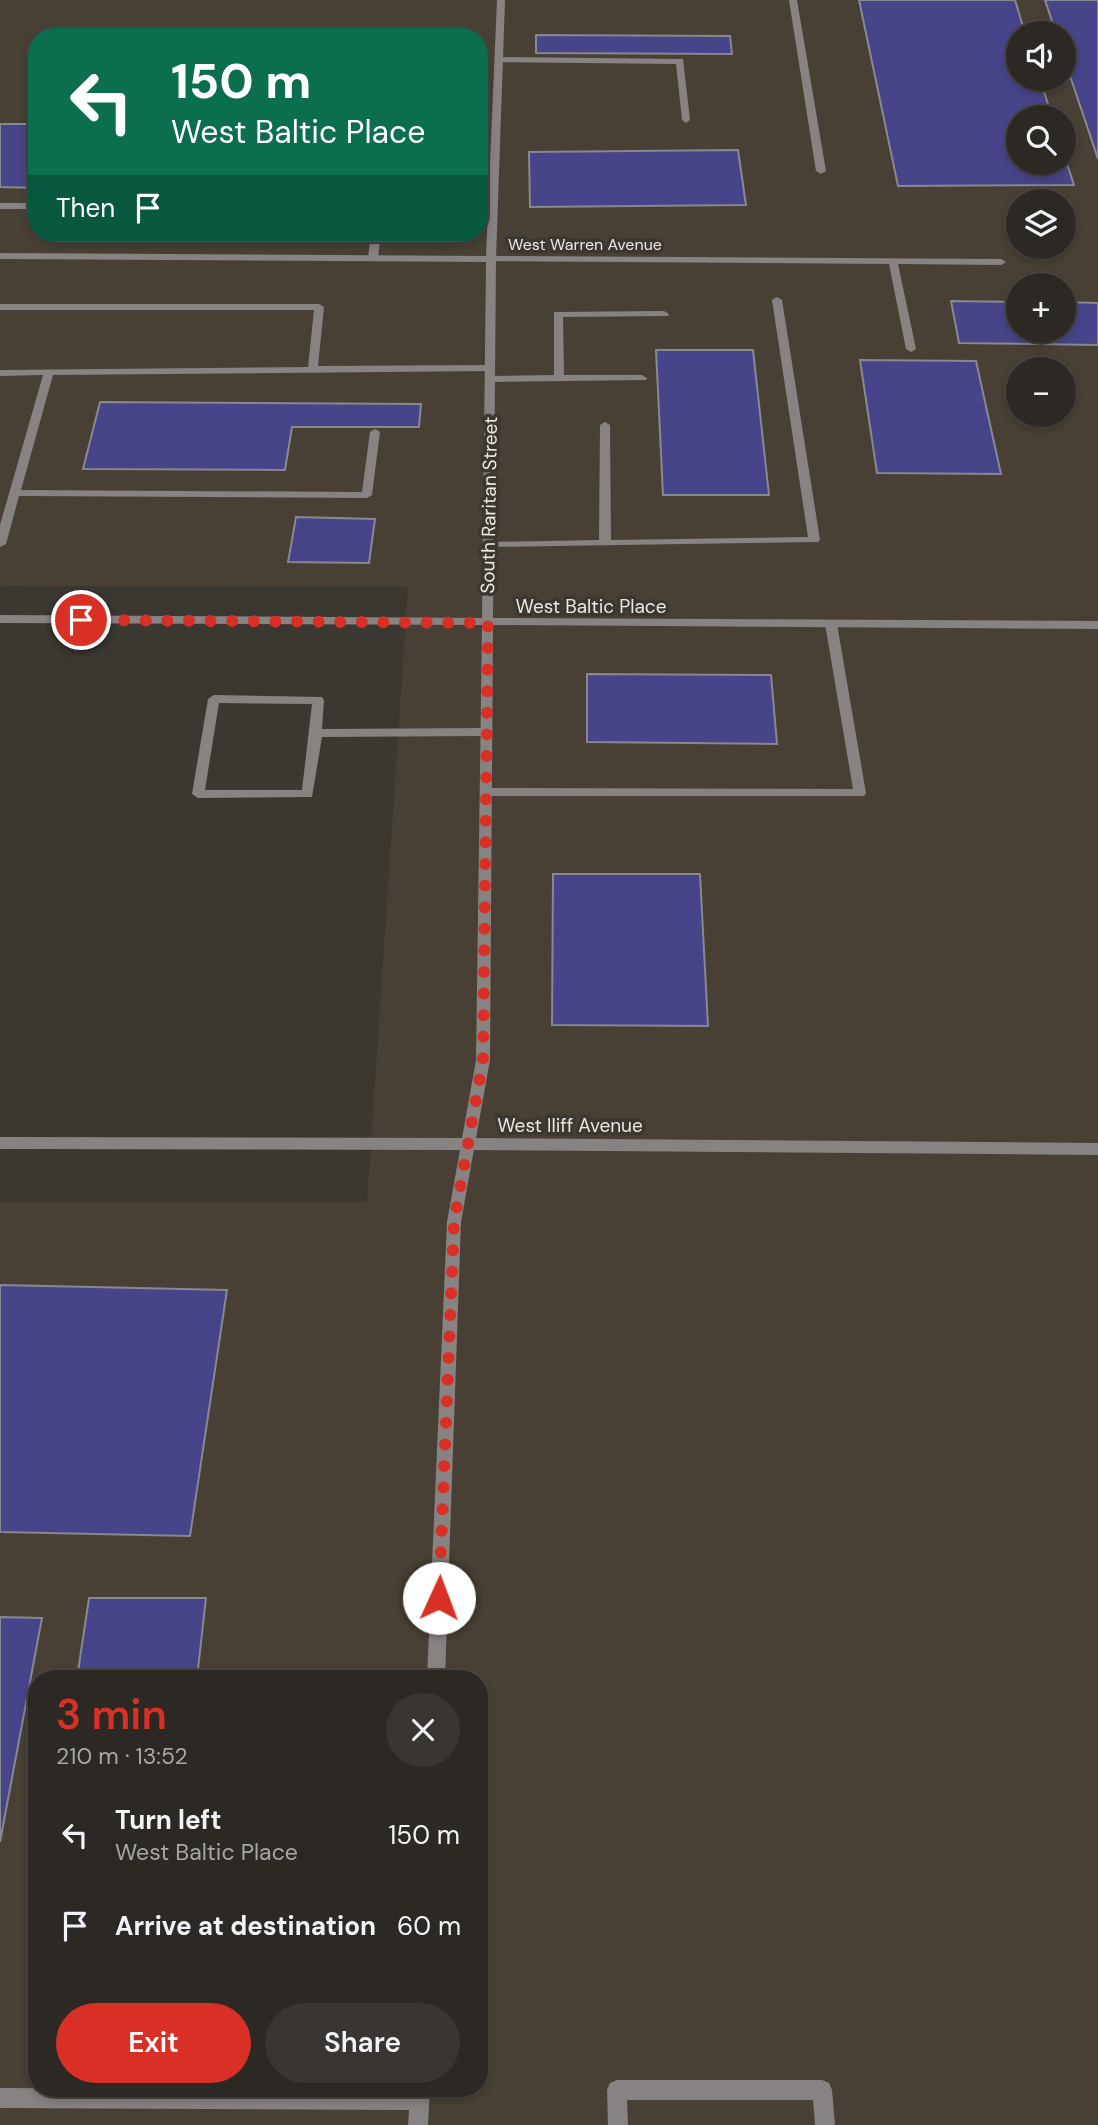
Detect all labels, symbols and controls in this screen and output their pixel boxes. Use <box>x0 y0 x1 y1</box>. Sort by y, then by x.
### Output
map controls <box>1006 21 1076 427</box>
button: sound <box>1006 21 1076 91</box>
text: 150 m <box>171 49 311 113</box>
icon: left <box>56 56 147 147</box>
button: search <box>1006 105 1076 175</box>
text: West Baltic Place <box>171 111 425 153</box>
icon: arrive <box>129 189 167 227</box>
button: layers <box>1006 189 1076 259</box>
text: Then <box>56 191 115 225</box>
street label: West Warren Avenue <box>508 234 662 255</box>
button: + <box>1006 273 1076 343</box>
button: − <box>1006 357 1076 427</box>
street label: South Raritan Street <box>475 416 503 594</box>
pin <box>51 590 111 650</box>
street label: West Baltic Place <box>515 594 667 619</box>
icon: arrive <box>62 601 100 639</box>
street label: West Iliff Avenue <box>497 1113 643 1138</box>
position arrow <box>402 1561 476 1635</box>
text: 3 min <box>56 1687 167 1742</box>
button: close <box>386 1693 460 1767</box>
text: 210 m · 13:52 <box>56 1741 188 1771</box>
text: Turn left <box>115 1803 222 1837</box>
icon: left <box>56 1816 94 1854</box>
text: 150 m <box>388 1818 460 1852</box>
text: West Baltic Place <box>115 1837 298 1867</box>
icon: arrive <box>56 1907 94 1945</box>
text: Arrive at destination <box>115 1909 376 1943</box>
text: 60 m <box>397 1909 461 1943</box>
button: Exit <box>56 2003 251 2083</box>
button: Share <box>265 2003 460 2083</box>

